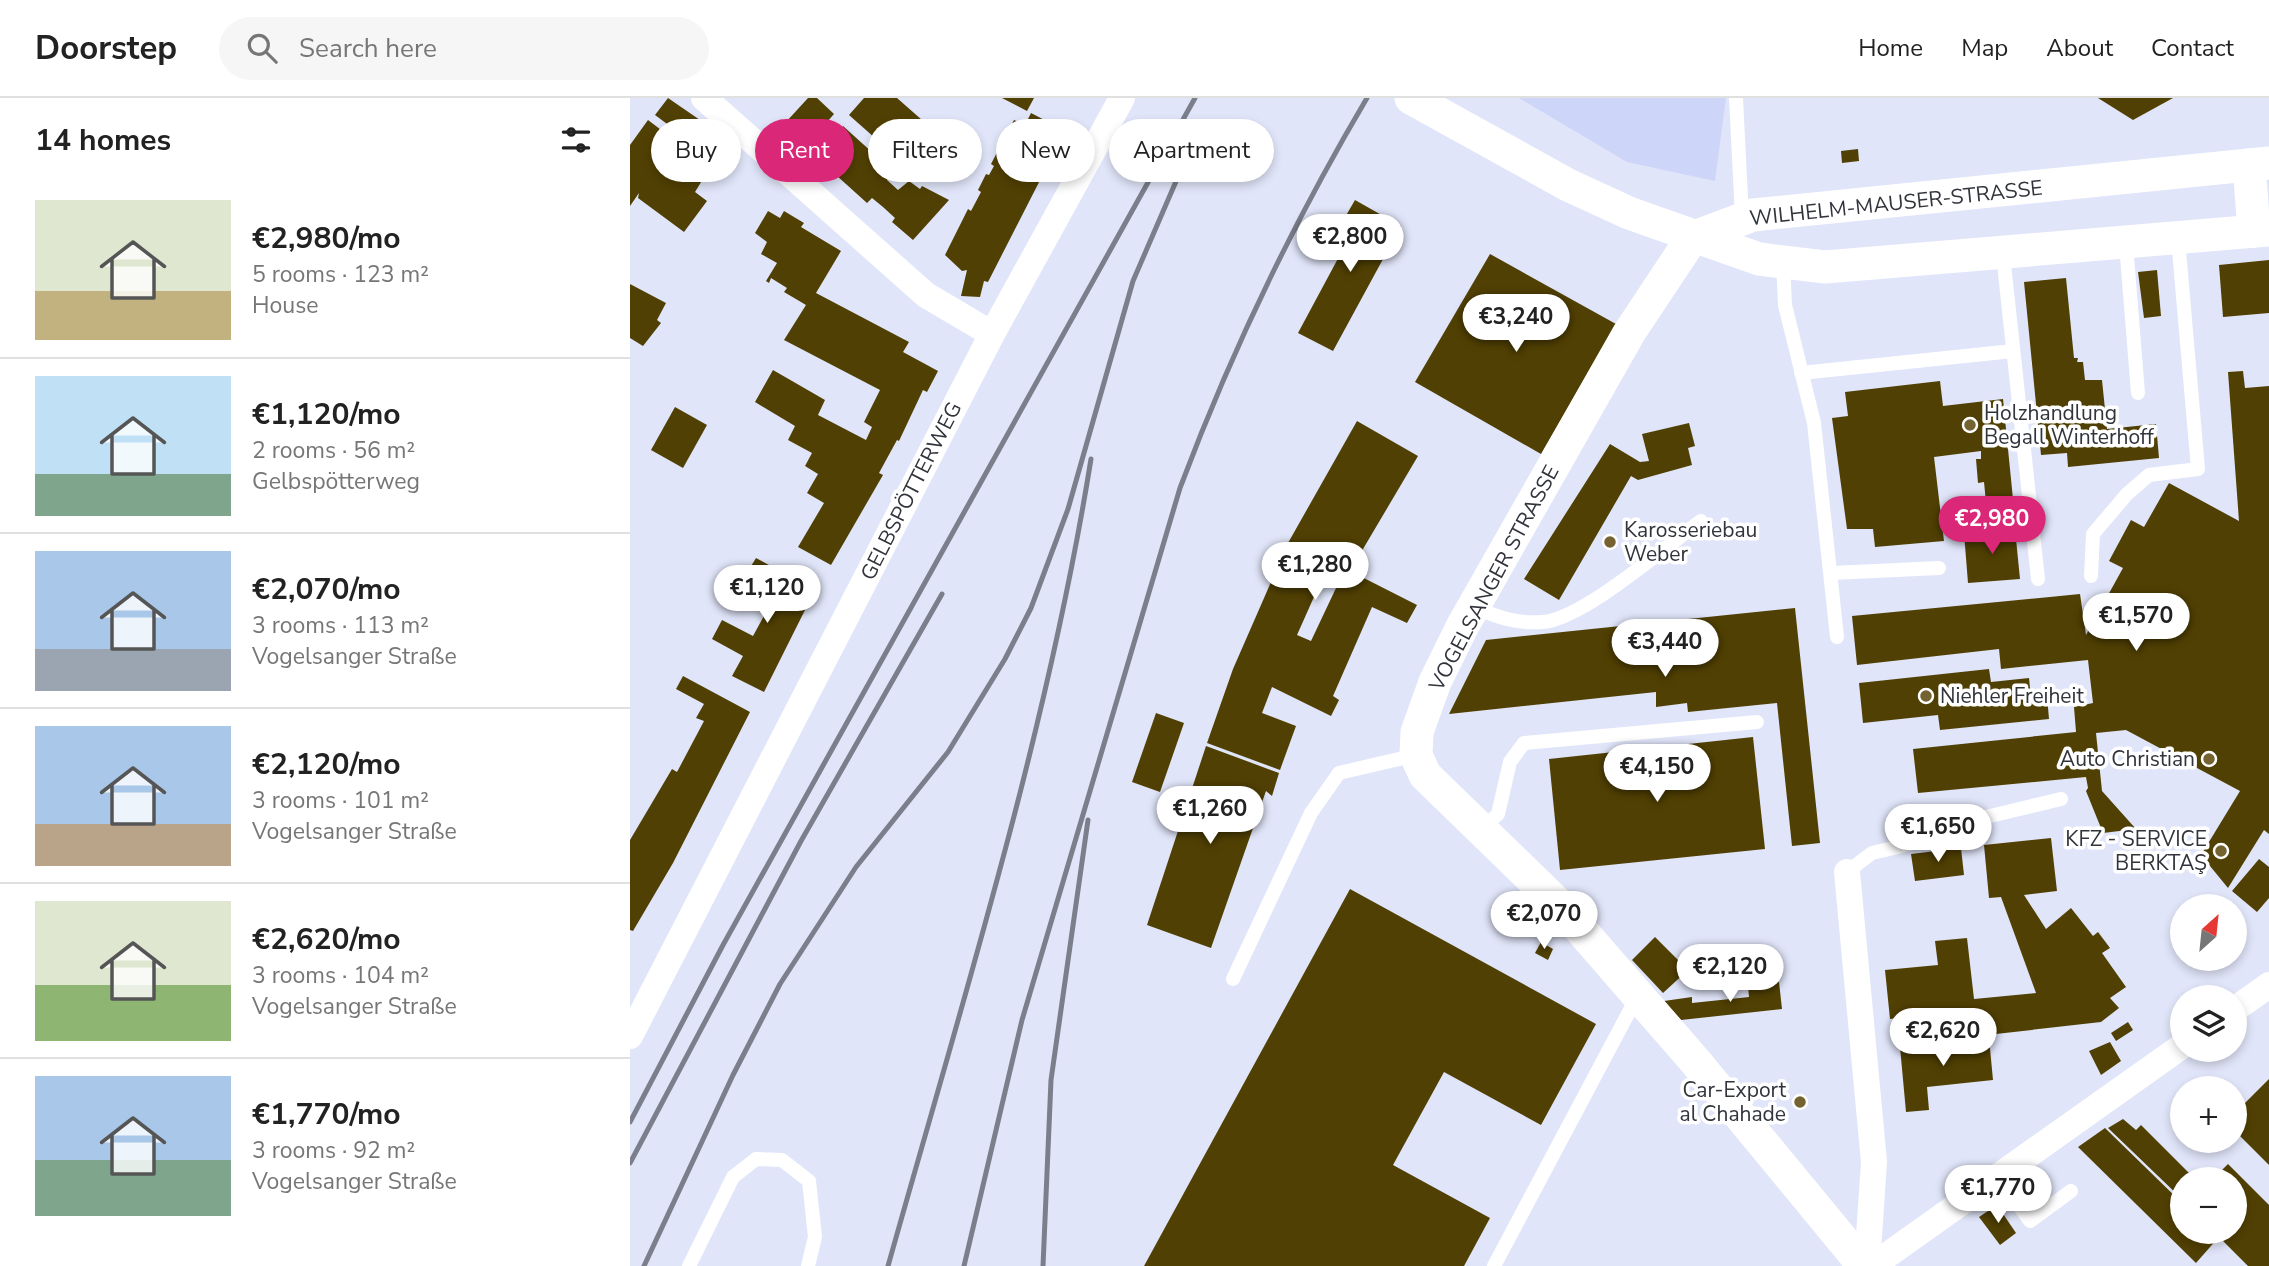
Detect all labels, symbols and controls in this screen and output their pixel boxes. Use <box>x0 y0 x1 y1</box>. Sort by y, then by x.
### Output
search box <box>219 17 709 80</box>
text: Doorstep <box>35 26 177 71</box>
icon: search <box>243 29 281 67</box>
text: Search here <box>299 31 437 66</box>
text: Home <box>1858 32 1923 64</box>
text: Map <box>1961 32 2008 64</box>
text: About <box>2046 32 2113 64</box>
text: Contact <box>2151 32 2234 64</box>
chip: Buy <box>651 119 741 182</box>
chip: Rent <box>755 119 854 182</box>
chip: Filters <box>868 119 982 182</box>
chip: New <box>996 119 1095 182</box>
chip: Apartment <box>1109 119 1274 182</box>
text: 14 homes <box>35 120 171 161</box>
icon: filters <box>557 121 595 159</box>
street label: WILHELM-MAUSER-STRASSE <box>1748 174 2044 232</box>
pin: €2,800 <box>1293 214 1407 274</box>
text: €2,980/mo <box>252 218 401 259</box>
text: €2,800 <box>1313 221 1387 252</box>
icon: home <box>91 228 175 312</box>
text: 5 rooms · 123 m² <box>252 259 429 290</box>
text: House <box>252 290 319 321</box>
pin: €3,240 <box>1459 294 1573 354</box>
text: €3,240 <box>1479 301 1553 332</box>
text: €1,120/mo <box>252 394 401 435</box>
street label: GELBSPÖTTERWEG <box>854 397 968 585</box>
place label: Holzhandlung Begall Winterhoff <box>1984 399 2155 451</box>
icon: home <box>91 404 175 488</box>
marker: Holzhandlung Begall Winterhoff <box>1962 417 1978 433</box>
text: 2 rooms · 56 m² <box>252 435 415 466</box>
street label: VOGELSANGER STRASSE <box>1422 460 1565 697</box>
text: Gelbspötterweg <box>252 466 420 497</box>
pin: €2,980 <box>1935 496 2049 556</box>
text: €2,980 <box>1955 503 2029 534</box>
place label: Karosseriebau Weber <box>1624 516 1757 568</box>
marker: Karosseriebau Weber <box>1602 534 1618 550</box>
pin: €1,280 <box>1258 542 1372 602</box>
text: €1,280 <box>1278 549 1352 580</box>
pin: €1,120 <box>710 566 824 625</box>
text: €2,070/mo <box>252 569 401 610</box>
text: €1,120 <box>730 572 804 603</box>
icon: home <box>91 579 175 663</box>
pin: €1,570 <box>2079 594 2193 653</box>
text: €1,570 <box>2099 600 2173 631</box>
text: 3 rooms · 113 m² <box>252 610 429 641</box>
pin: €3,440 <box>1608 620 1722 679</box>
text: €3,440 <box>1628 626 1702 657</box>
text: Vogelsanger Straße <box>252 641 457 672</box>
place label: Niehler Freiheit <box>1940 682 2084 710</box>
marker: Niehler Freiheit <box>1918 688 1934 704</box>
text: €2,120/mo <box>252 744 401 785</box>
pin: €4,150 <box>1600 744 1714 804</box>
place label: Auto Christian <box>2060 745 2195 773</box>
text: €4,150 <box>1620 751 1694 782</box>
marker: Auto Christian <box>2201 751 2217 767</box>
icon: home <box>91 754 175 838</box>
text: 3 rooms · 101 m² <box>252 785 429 816</box>
pin: €1,260 <box>1153 786 1267 846</box>
text: €1,260 <box>1173 793 1247 824</box>
pin: €1,650 <box>1881 804 1995 864</box>
text: €1,650 <box>1901 811 1975 842</box>
text: Vogelsanger Straße <box>252 816 457 847</box>
place label: KFZ - SERVICE BERKTAŞ <box>2065 825 2207 877</box>
marker: KFZ - SERVICE BERKTAŞ <box>2213 843 2229 859</box>
pin: €2,070 <box>1487 892 1601 951</box>
north arrow <box>2170 894 2247 971</box>
map controls <box>2170 894 2247 1244</box>
text: €2,070 <box>1507 898 1581 929</box>
text: €2,620/mo <box>252 919 401 960</box>
icon: home <box>91 929 175 1013</box>
pin: €2,120 <box>1673 944 1787 1004</box>
text: €2,120 <box>1693 951 1767 982</box>
text: 3 rooms · 104 m² <box>252 960 429 991</box>
button: layers <box>2170 985 2247 1062</box>
text: Vogelsanger Straße <box>252 991 457 1022</box>
pin: €2,620 <box>1886 1009 2000 1068</box>
text: €2,620 <box>1906 1015 1980 1046</box>
place label: Car-Export al Chahade <box>1680 1076 1787 1128</box>
button: + <box>2170 1076 2247 1153</box>
text: €1,770/mo <box>252 1094 401 1135</box>
marker: Car-Export al Chahade <box>1792 1094 1808 1110</box>
icon: home <box>91 1104 175 1188</box>
text: 3 rooms · 92 m² <box>252 1135 415 1166</box>
text: Vogelsanger Straße <box>252 1166 457 1197</box>
pin: €1,770 <box>1941 1166 2055 1225</box>
button: − <box>2170 1167 2247 1244</box>
text: €1,770 <box>1961 1172 2035 1203</box>

